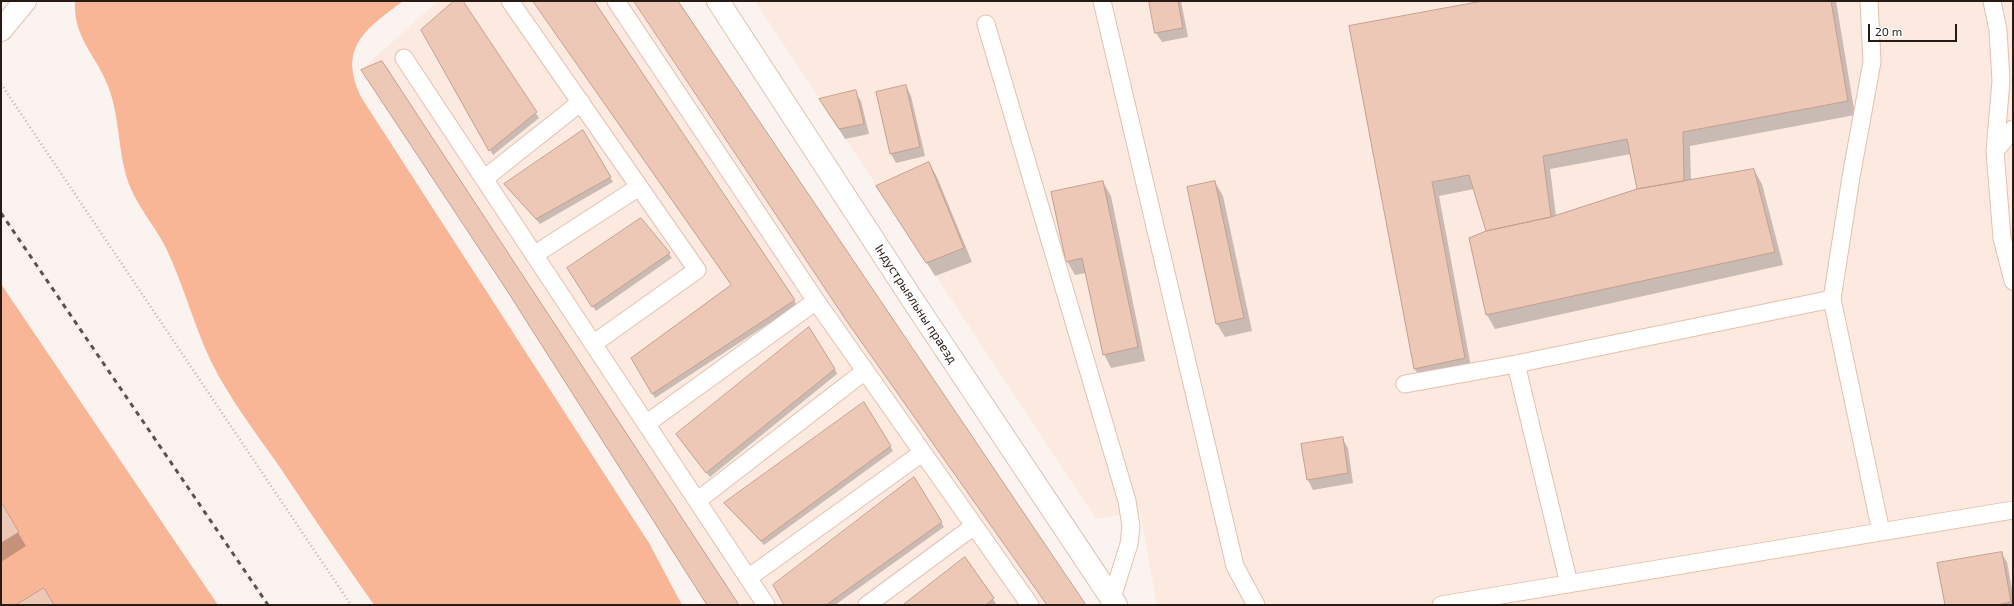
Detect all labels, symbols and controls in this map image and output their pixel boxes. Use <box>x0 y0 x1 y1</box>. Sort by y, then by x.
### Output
scale bar <box>1870 16 1959 42</box>
text: 20 m <box>1875 24 1902 38</box>
street label: Індустрыяльны праезд <box>872 241 960 367</box>

